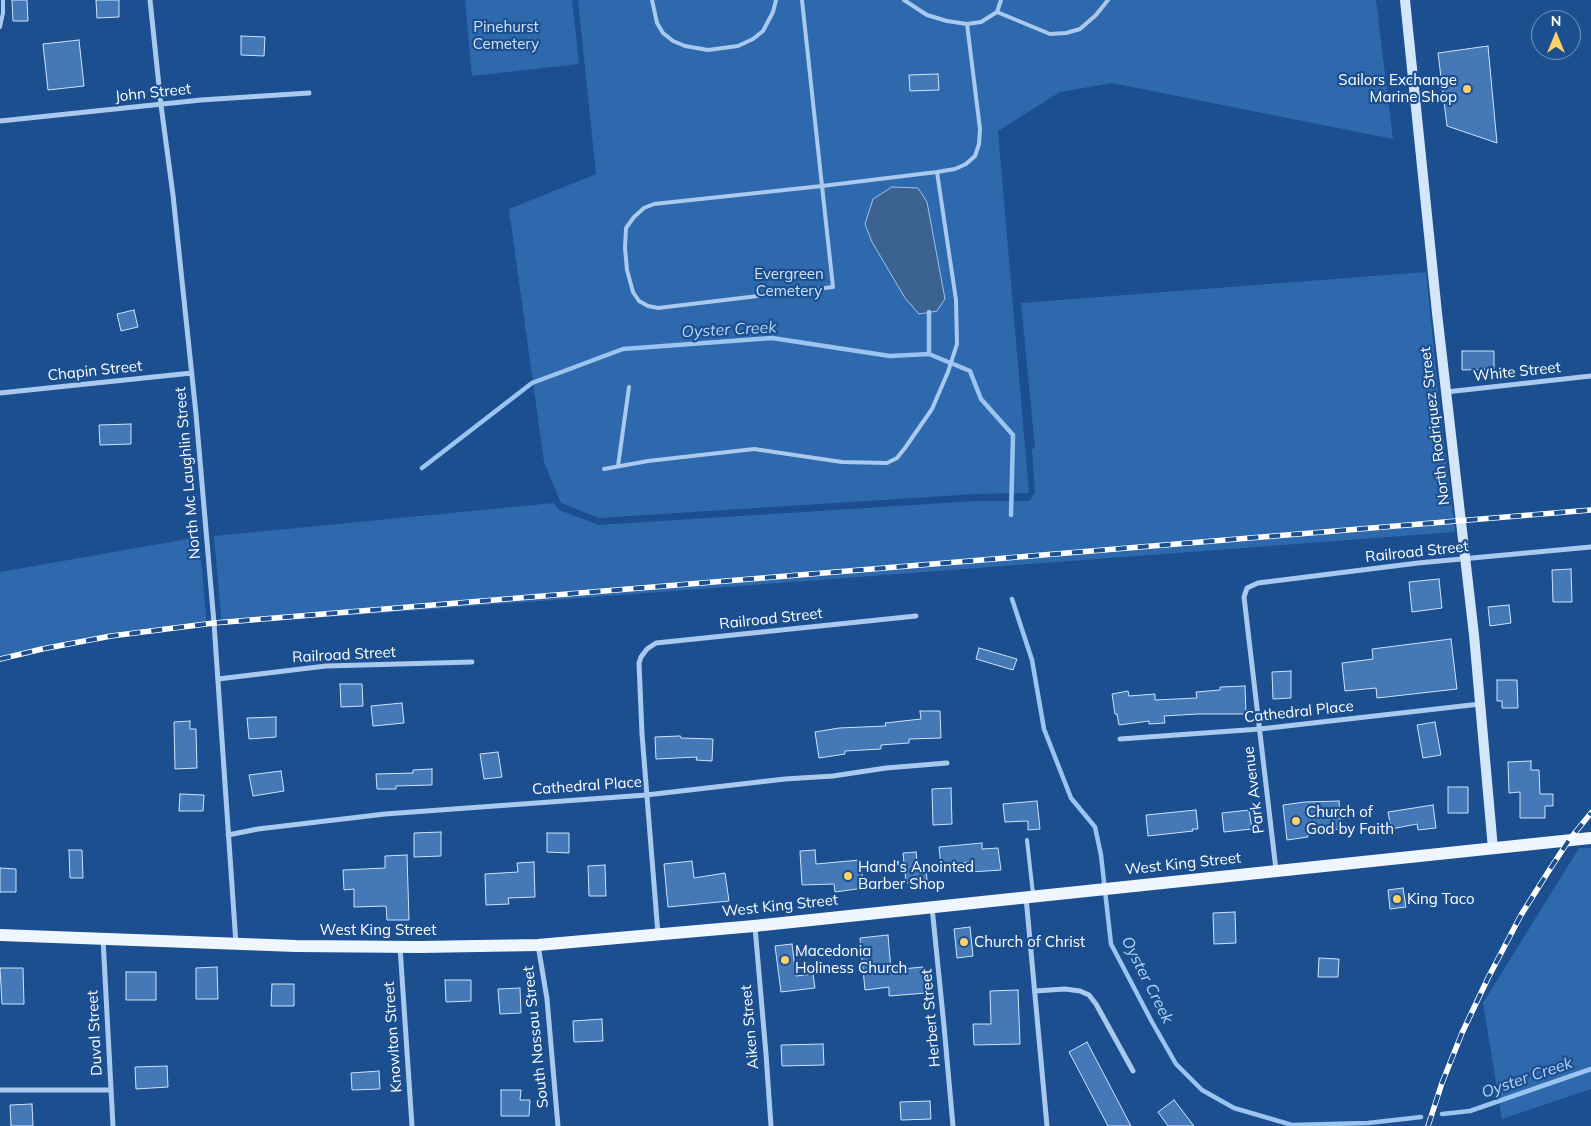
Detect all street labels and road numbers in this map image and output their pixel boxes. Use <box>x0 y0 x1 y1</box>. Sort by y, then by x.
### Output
street label: John Street <box>114 80 192 106</box>
street label: North Rodriquez Street <box>1416 346 1454 506</box>
street label: Chapin Street <box>47 357 143 385</box>
street label: White Street <box>1472 358 1562 386</box>
street label: North Mc Laughlin Street <box>172 386 204 560</box>
street label: Railroad Street <box>1364 538 1470 566</box>
street label: Railroad Street <box>718 605 824 633</box>
street label: Railroad Street <box>292 643 396 667</box>
street label: Cathedral Place <box>1243 697 1355 727</box>
street label: Park Avenue <box>1240 745 1268 835</box>
street label: Cathedral Place <box>532 773 642 799</box>
street label: West King Street <box>1124 849 1242 879</box>
street label: West King Street <box>721 891 839 921</box>
street label: West King Street <box>320 921 436 939</box>
street label: South Nassau Street <box>520 965 552 1109</box>
street label: Herbert Street <box>918 968 944 1068</box>
street label: Knowlton Street <box>380 981 406 1093</box>
street label: Aiken Street <box>737 984 763 1070</box>
street label: Duval Street <box>84 990 106 1076</box>

